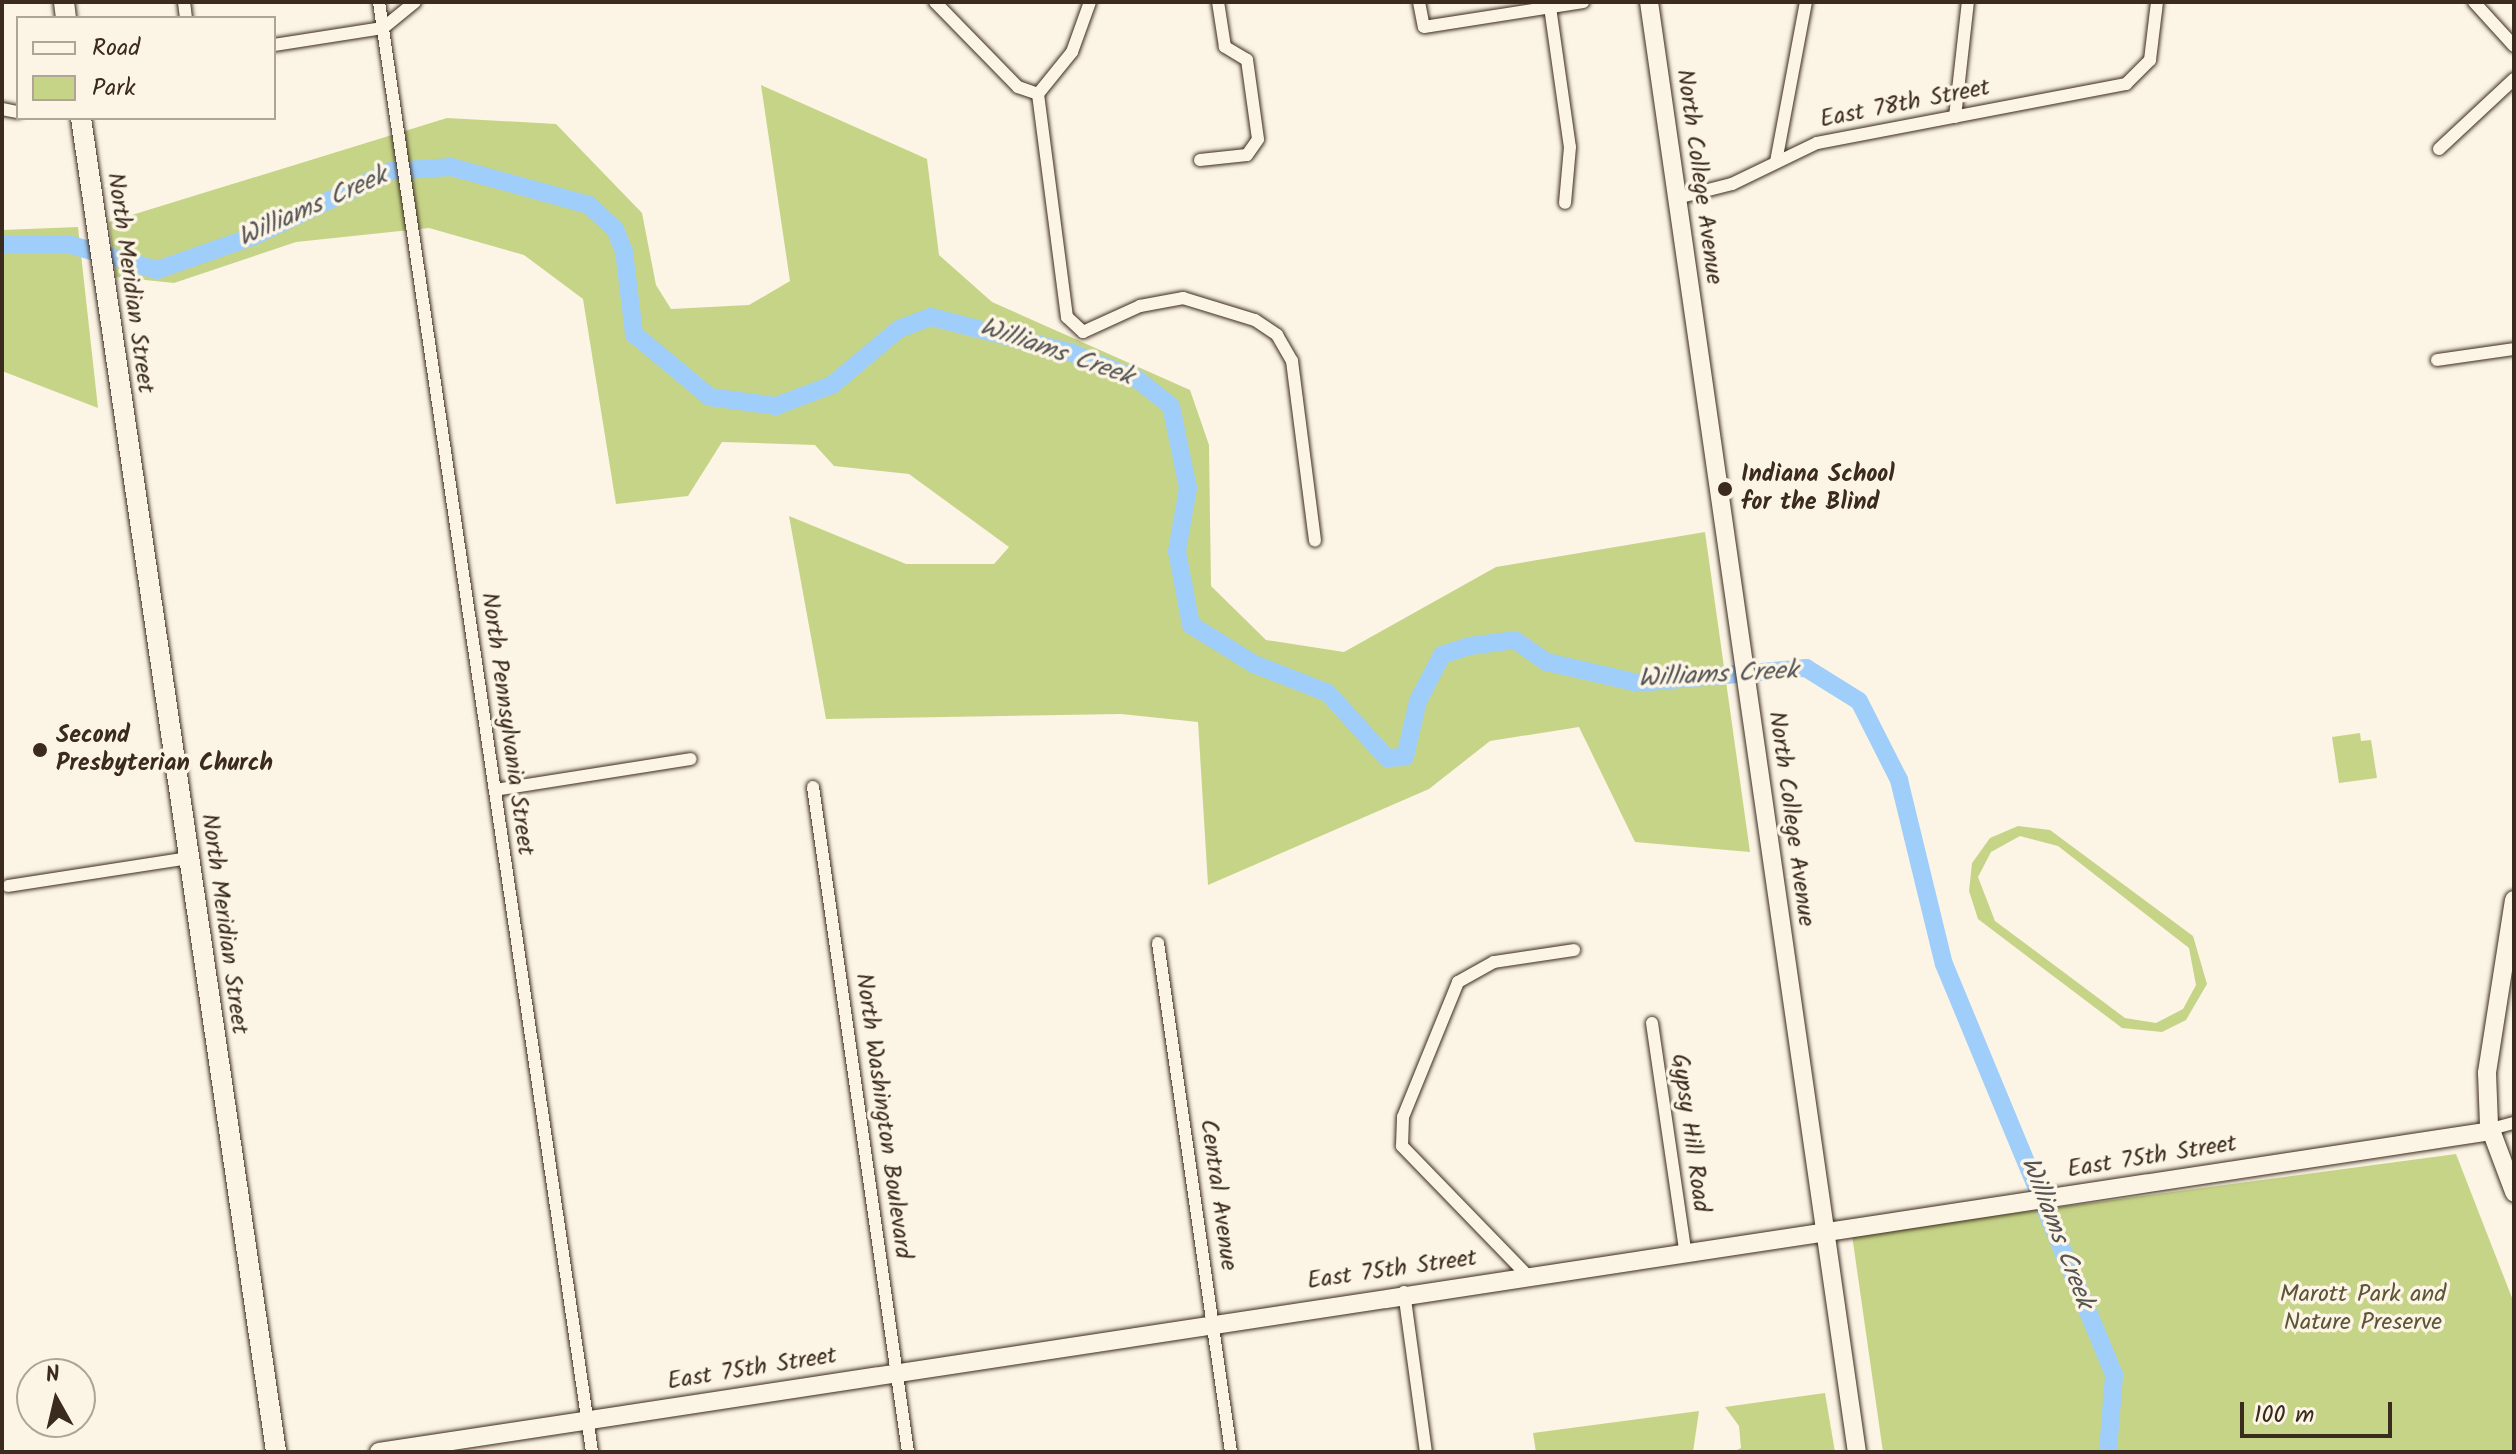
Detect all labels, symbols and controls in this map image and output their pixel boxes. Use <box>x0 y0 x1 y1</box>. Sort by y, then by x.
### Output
legend <box>16 16 276 120</box>
text: Road <box>92 29 140 68</box>
street label: North College Avenue <box>1670 67 1728 287</box>
text: Park <box>92 69 136 108</box>
street label: East 78th Street <box>1818 73 1992 135</box>
water label: Williams Creek <box>234 161 392 255</box>
street label: North Meridian Street <box>100 171 160 395</box>
water label: Williams Creek <box>975 312 1137 394</box>
place label: Indiana School for the Blind <box>1741 461 1895 517</box>
marker: Indiana School for the Blind <box>1716 480 1734 498</box>
street label: North Pennsylvania Street <box>474 591 540 857</box>
water label: Williams Creek <box>1637 656 1799 696</box>
street label: North College Avenue <box>1762 709 1820 929</box>
place label: Second Presbyterian Church <box>56 722 273 778</box>
marker: Second Presbyterian Church <box>31 741 49 759</box>
street label: North Meridian Street <box>194 812 254 1036</box>
street label: North Washington Boulevard <box>849 971 917 1261</box>
street label: Gypsy Hill Road <box>1665 1052 1715 1214</box>
street label: Central Avenue <box>1193 1117 1243 1273</box>
street label: East 75th Street <box>2065 1129 2239 1185</box>
water label: Williams Creek <box>2013 1153 2099 1313</box>
street label: East 75th Street <box>1305 1244 1479 1296</box>
park label: Marott Park and Nature Preserve <box>2280 1281 2446 1337</box>
street label: East 75th Street <box>665 1341 839 1397</box>
text: N <box>44 1357 62 1394</box>
north arrow <box>16 1358 96 1438</box>
scale bar <box>2244 1386 2396 1436</box>
text: 100 m <box>2254 1396 2314 1435</box>

